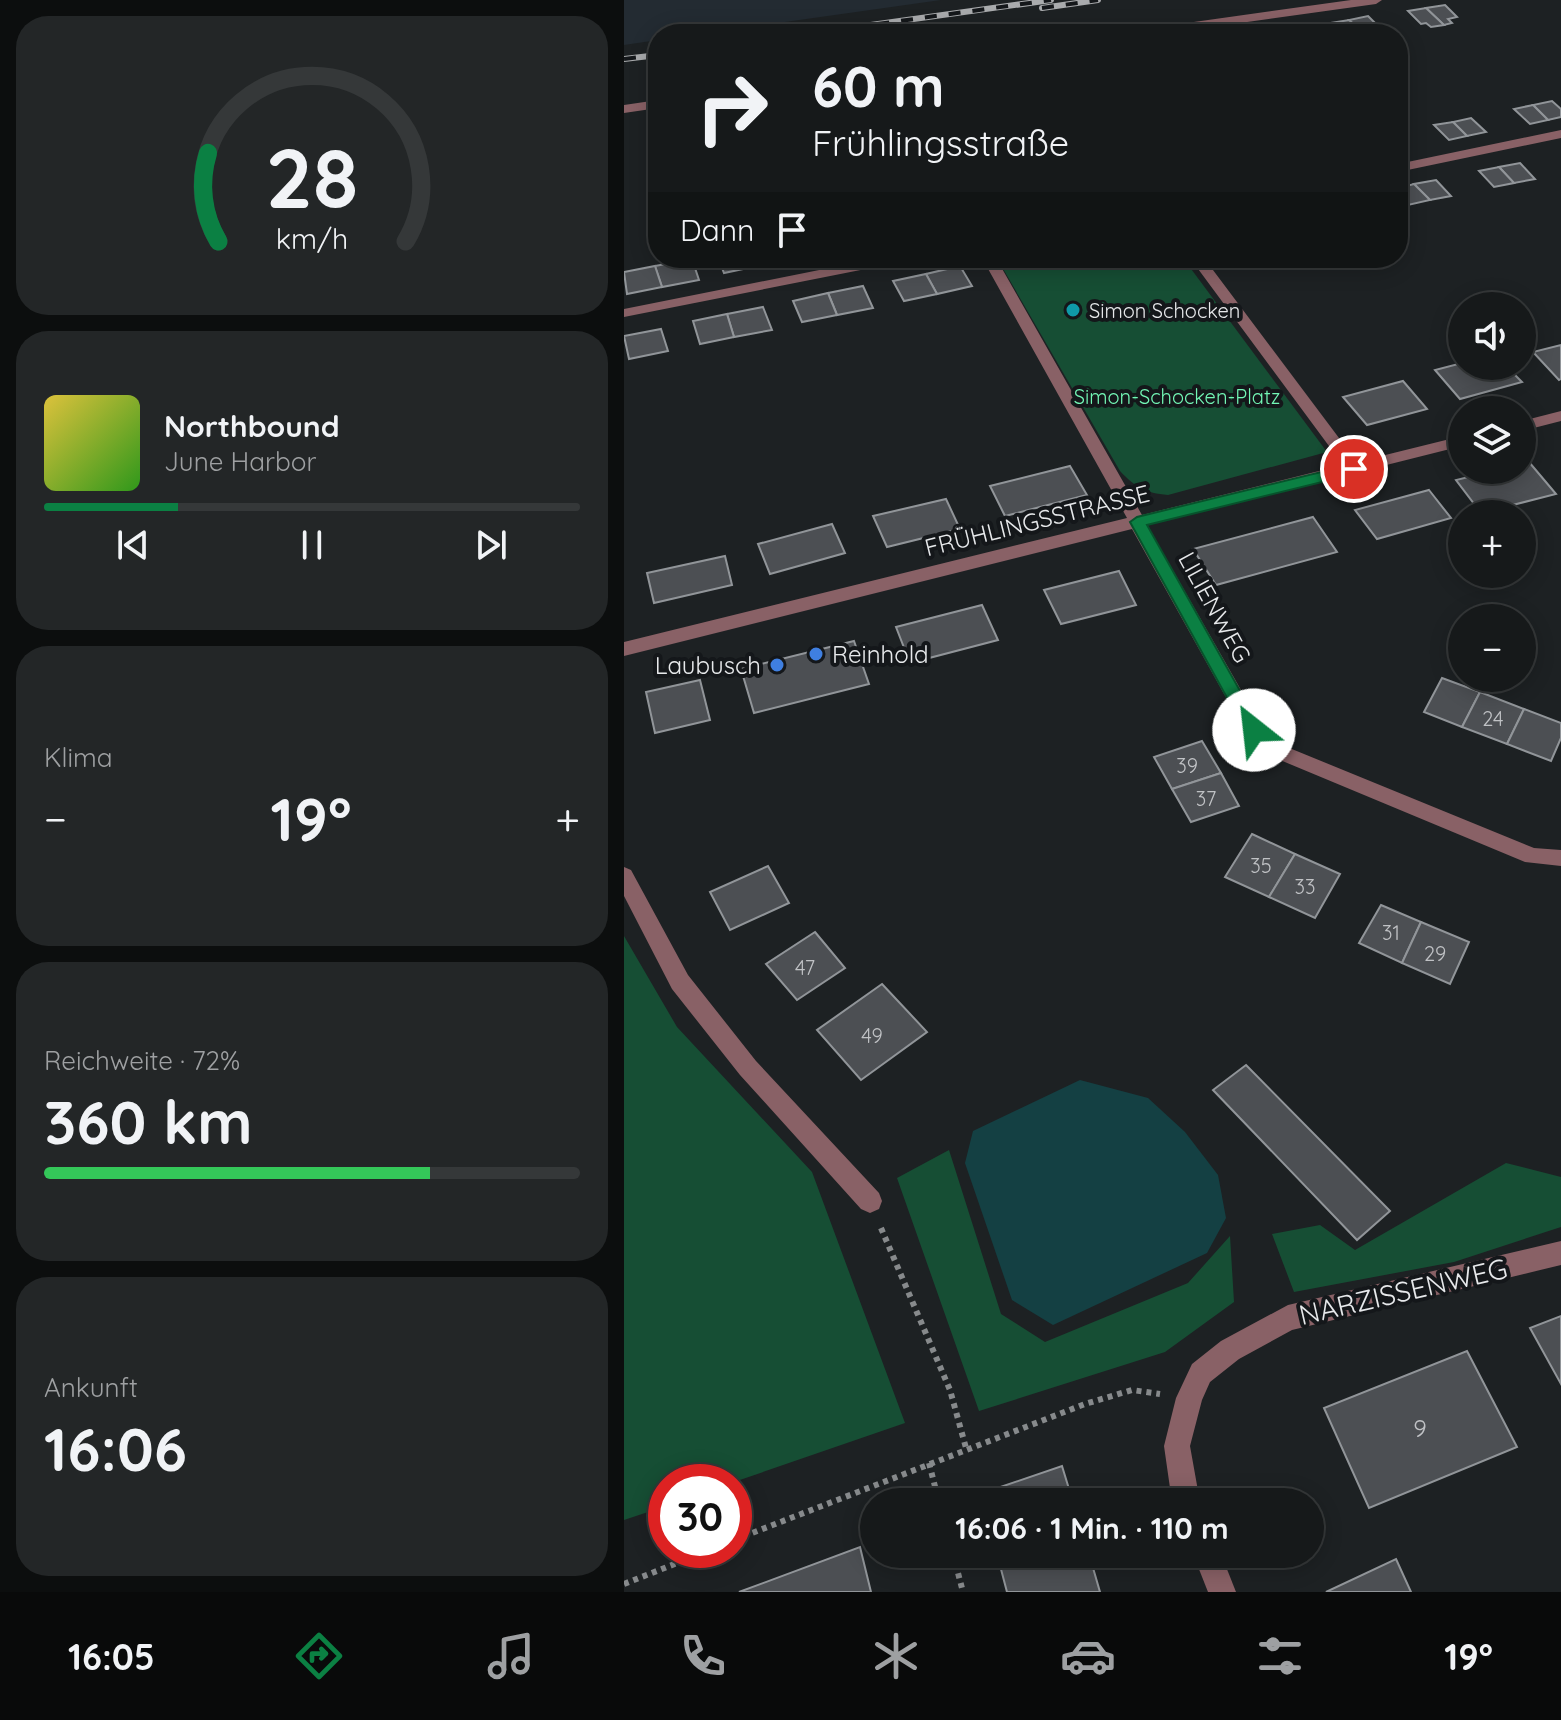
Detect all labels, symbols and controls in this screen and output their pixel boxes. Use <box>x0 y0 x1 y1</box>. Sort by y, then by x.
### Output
text: 60 m <box>812 51 945 121</box>
icon: right <box>680 56 784 160</box>
text: Frühlingsstraße <box>812 120 1069 165</box>
text: 28 <box>266 124 358 228</box>
icon: arrive <box>770 208 814 252</box>
text: Dann <box>680 211 754 249</box>
text: km/h <box>276 220 348 256</box>
map controls <box>1448 292 1536 692</box>
button: sound <box>1448 292 1536 380</box>
place label: Simon Schocken <box>1089 298 1240 323</box>
marker: Simon Schocken <box>1064 301 1082 319</box>
park label: Simon-Schocken-Platz <box>1074 384 1280 409</box>
button: layers <box>1448 396 1536 484</box>
text: Northbound <box>164 407 340 445</box>
pin <box>1320 435 1388 503</box>
text: June Harbor <box>164 445 316 478</box>
icon: arrive <box>1332 447 1376 491</box>
street label: FRÜHLINGSSTRASSE <box>922 478 1152 562</box>
button: + <box>1448 500 1536 588</box>
icon: previous <box>111 523 155 567</box>
icon: pause <box>290 523 334 567</box>
icon: next <box>469 523 513 567</box>
street label: LILIENWEG <box>1172 546 1258 668</box>
button: − <box>1448 604 1536 692</box>
place label: Reinhold <box>832 639 928 669</box>
marker: Reinhold <box>807 645 825 663</box>
place label: Laubusch <box>655 650 761 680</box>
marker: Laubusch <box>768 656 786 674</box>
position arrow <box>1212 688 1296 772</box>
house number: 24 <box>1482 706 1504 731</box>
text: Klima <box>44 741 113 774</box>
house number: 39 <box>1176 753 1198 778</box>
text: 19° <box>271 781 352 856</box>
house number: 37 <box>1196 786 1216 811</box>
text: − <box>44 791 67 846</box>
text: + <box>555 791 580 846</box>
house number: 35 <box>1250 853 1272 878</box>
house number: 33 <box>1295 874 1315 899</box>
house number: 31 <box>1382 920 1400 945</box>
house number: 29 <box>1424 941 1446 966</box>
house number: 47 <box>795 955 815 980</box>
house number: 49 <box>861 1023 883 1048</box>
text: Reichweite · 72% <box>44 1044 240 1077</box>
text: 360 km <box>44 1084 253 1159</box>
street label: NARZISSENWEG <box>1296 1250 1510 1332</box>
text: Ankunft <box>44 1371 138 1404</box>
text: 16:06 <box>44 1411 187 1486</box>
house number: 9 <box>1413 1413 1427 1443</box>
speed limit sign: 30 <box>648 1464 752 1568</box>
text: 16:06 · 1 Min. · 110 m <box>955 1509 1229 1547</box>
icon: directions <box>291 1628 347 1684</box>
icon: music <box>483 1628 539 1684</box>
icon: phone <box>675 1628 731 1684</box>
icon: climate <box>868 1628 924 1684</box>
icon: car <box>1060 1628 1116 1684</box>
icon: filters <box>1252 1628 1308 1684</box>
text: 16:05 <box>68 1634 155 1679</box>
text: 19° <box>1444 1634 1493 1679</box>

